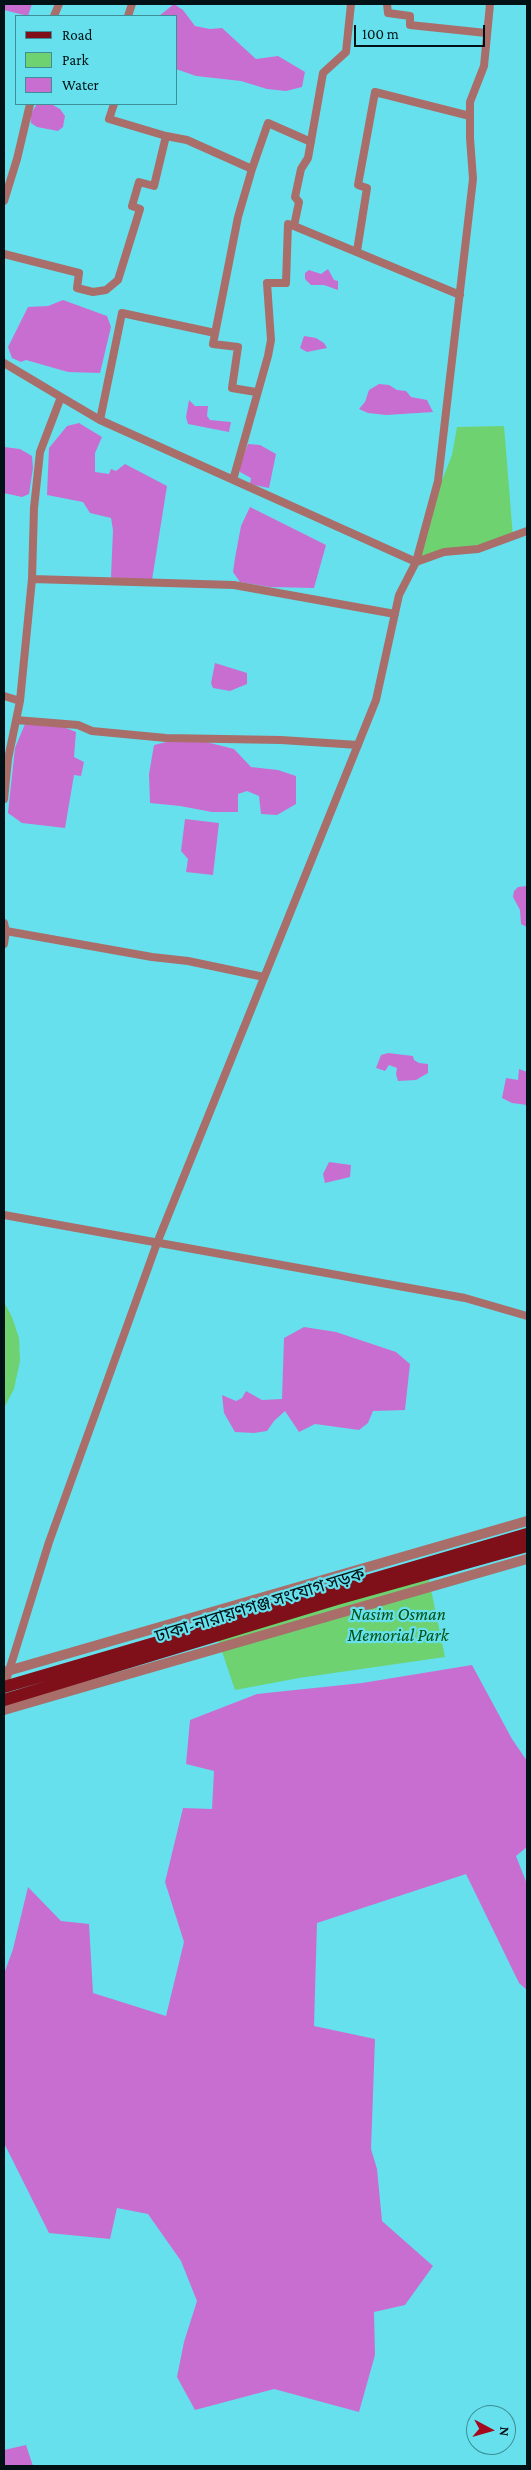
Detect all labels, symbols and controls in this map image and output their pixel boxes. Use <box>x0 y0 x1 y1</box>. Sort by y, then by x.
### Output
legend <box>15 15 178 105</box>
scale bar <box>356 15 487 47</box>
text: 100 m <box>362 26 399 42</box>
text: Road <box>62 27 92 43</box>
text: Park <box>62 52 89 68</box>
text: Water <box>62 77 99 93</box>
street label: ঢাকা-নারায়ণগঞ্জ সংযোগ সড়ক <box>153 1563 367 1647</box>
park label: Nasim Osman Memorial Park <box>347 1603 449 1646</box>
north arrow <box>466 2405 516 2455</box>
text: N <box>496 2426 513 2437</box>

